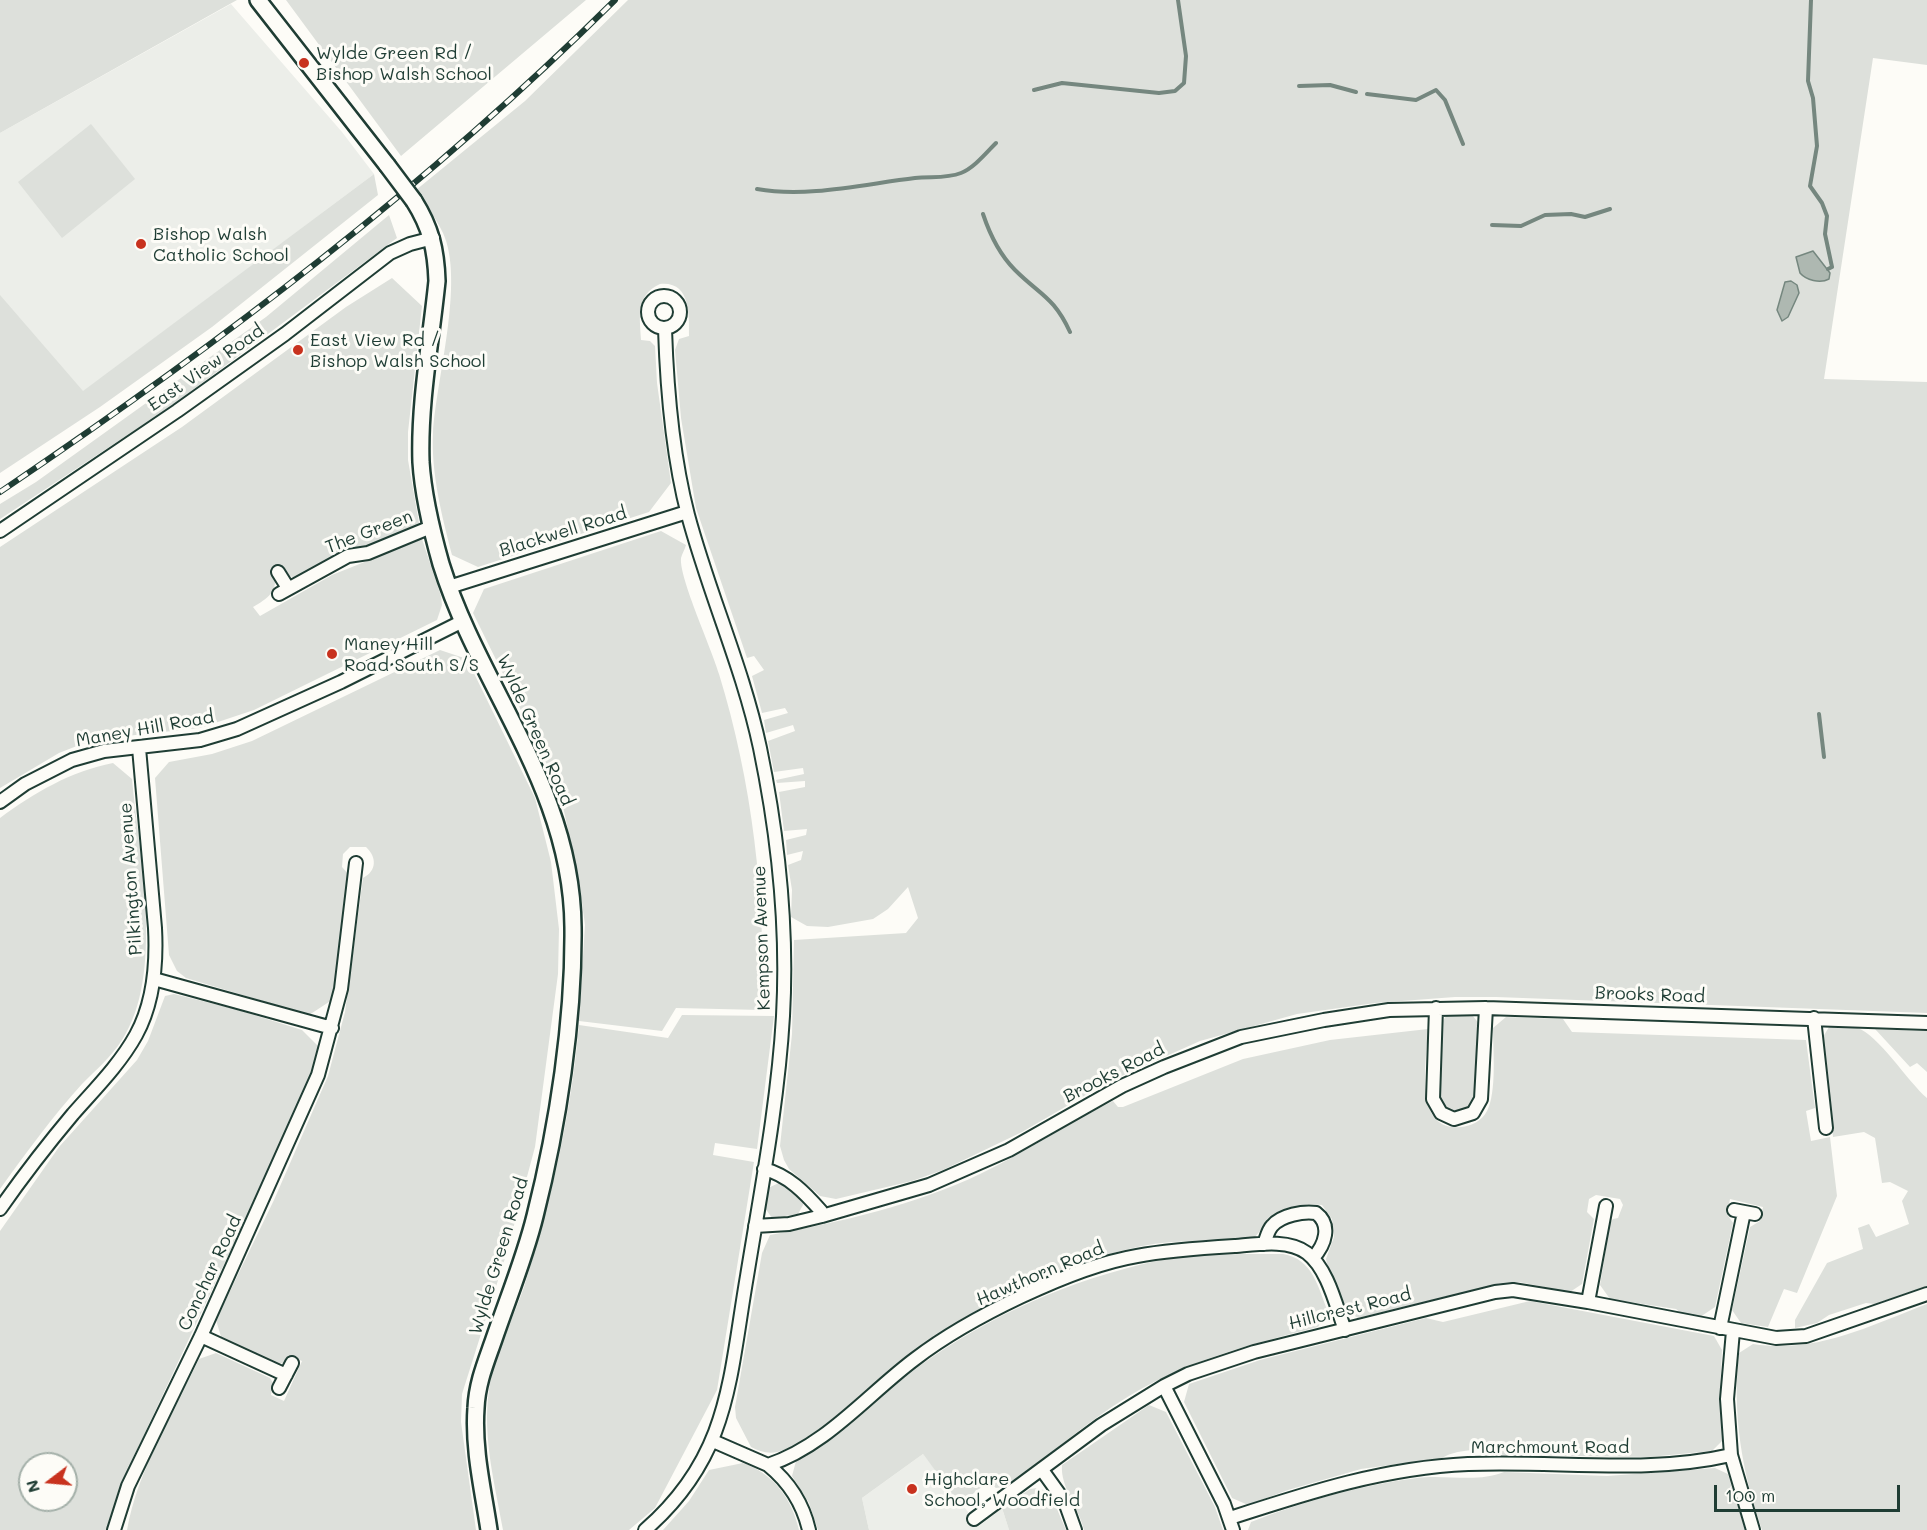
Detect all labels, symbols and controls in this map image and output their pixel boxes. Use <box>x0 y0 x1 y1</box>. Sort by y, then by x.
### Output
place label: Wylde Green Rd / Bishop Walsh School <box>316 42 492 84</box>
marker: Wylde Green Rd / Bishop Walsh School <box>297 56 311 70</box>
place label: Bishop Walsh Catholic School <box>153 223 289 266</box>
marker: Bishop Walsh Catholic School <box>134 237 148 251</box>
street label: East View Road <box>144 320 268 416</box>
place label: East View Rd / Bishop Walsh School <box>310 329 486 372</box>
marker: East View Rd / Bishop Walsh School <box>291 343 305 357</box>
street label: Blackwell Road <box>497 502 629 562</box>
street label: The Green <box>322 505 416 559</box>
place label: Maney Hill Road South S/S <box>344 633 479 676</box>
marker: Maney Hill Road South S/S <box>325 647 339 661</box>
street label: Wylde Green Road <box>492 651 578 809</box>
street label: Maney Hill Road <box>74 706 216 752</box>
street label: Pilkington Avenue <box>115 802 147 956</box>
street label: Kempson Avenue <box>749 865 775 1011</box>
street label: Brooks Road <box>1594 982 1706 1008</box>
street label: Brooks Road <box>1060 1038 1168 1108</box>
street label: Wylde Green Road <box>465 1175 533 1337</box>
street label: Conchar Road <box>174 1212 246 1334</box>
street label: Hawthorn Road <box>973 1237 1107 1311</box>
street label: Hillcrest Road <box>1287 1283 1413 1335</box>
street label: Marchmount Road <box>1471 1436 1629 1458</box>
north arrow <box>18 1452 78 1512</box>
place label: Highclare School, Woodfield <box>924 1468 1080 1510</box>
scale bar <box>1717 1473 1903 1511</box>
text: N <box>20 1478 44 1495</box>
marker: Highclare School, Woodfield <box>905 1482 919 1496</box>
text: 100 m <box>1725 1483 1775 1507</box>

